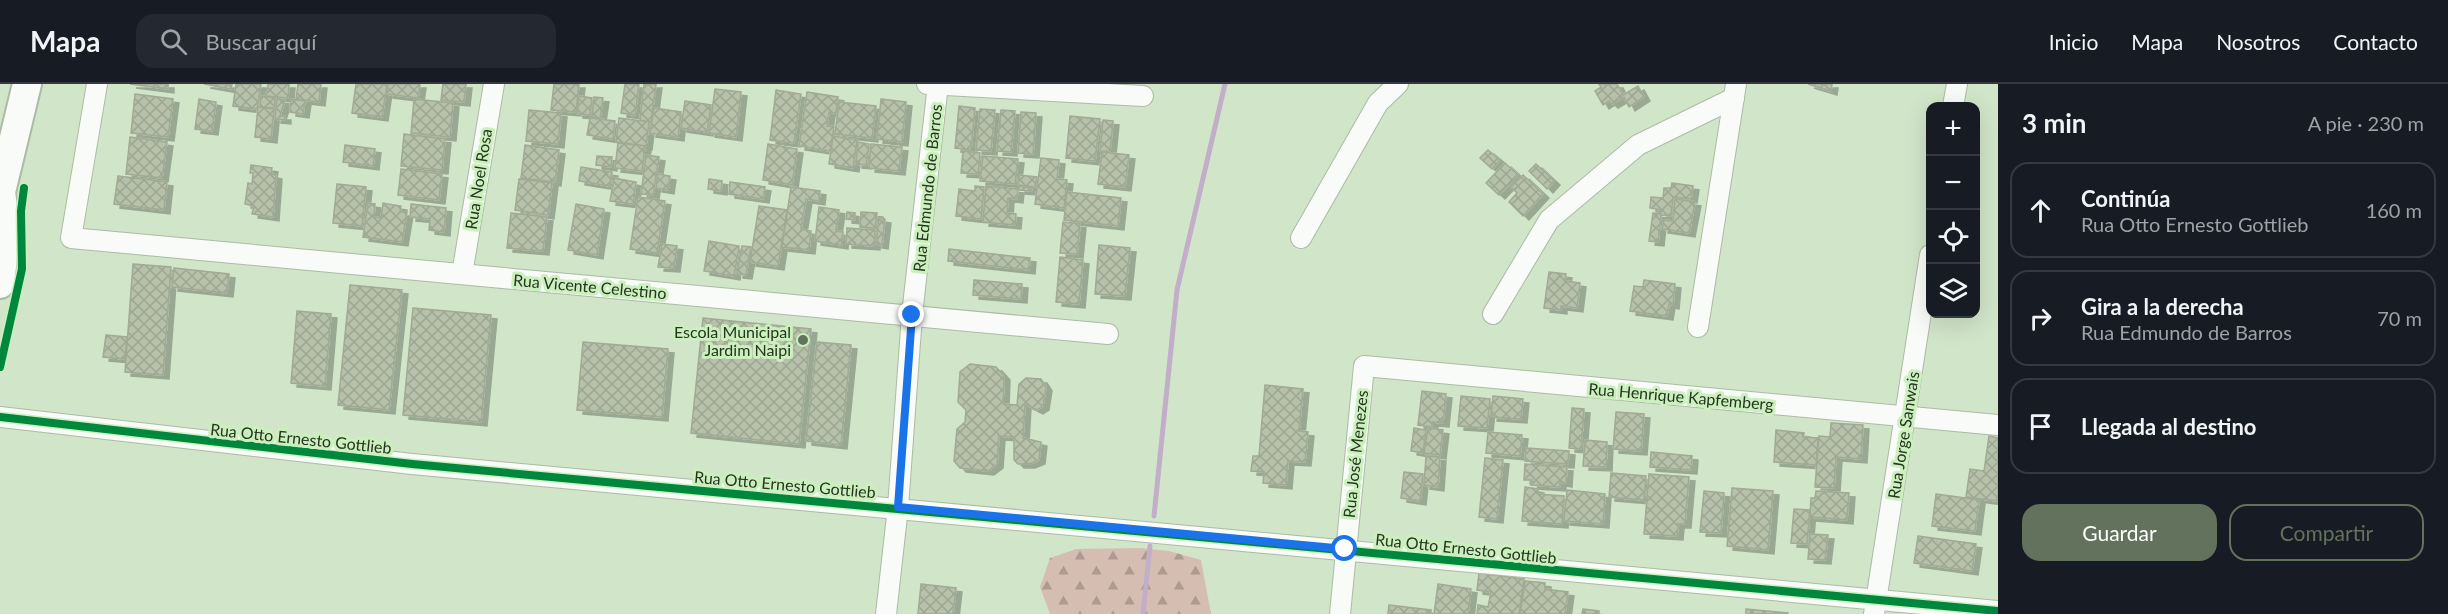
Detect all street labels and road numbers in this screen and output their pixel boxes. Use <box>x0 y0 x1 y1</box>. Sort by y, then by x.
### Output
street label: Rua Edmundo de Barros <box>909 103 945 273</box>
street label: Rua Noel Rosa <box>461 127 495 231</box>
street label: Rua Vicente Celestino <box>513 270 667 302</box>
street label: Rua Jorge Sanwais <box>1884 370 1922 500</box>
street label: Rua Henrique Kapfemberg <box>1588 378 1774 414</box>
street label: Rua José Menezes <box>1339 389 1371 519</box>
street label: Rua Otto Ernesto Gottlieb <box>210 419 393 457</box>
street label: Rua Otto Ernesto Gottlieb <box>694 467 877 501</box>
street label: Rua Otto Ernesto Gottlieb <box>1375 529 1558 567</box>

